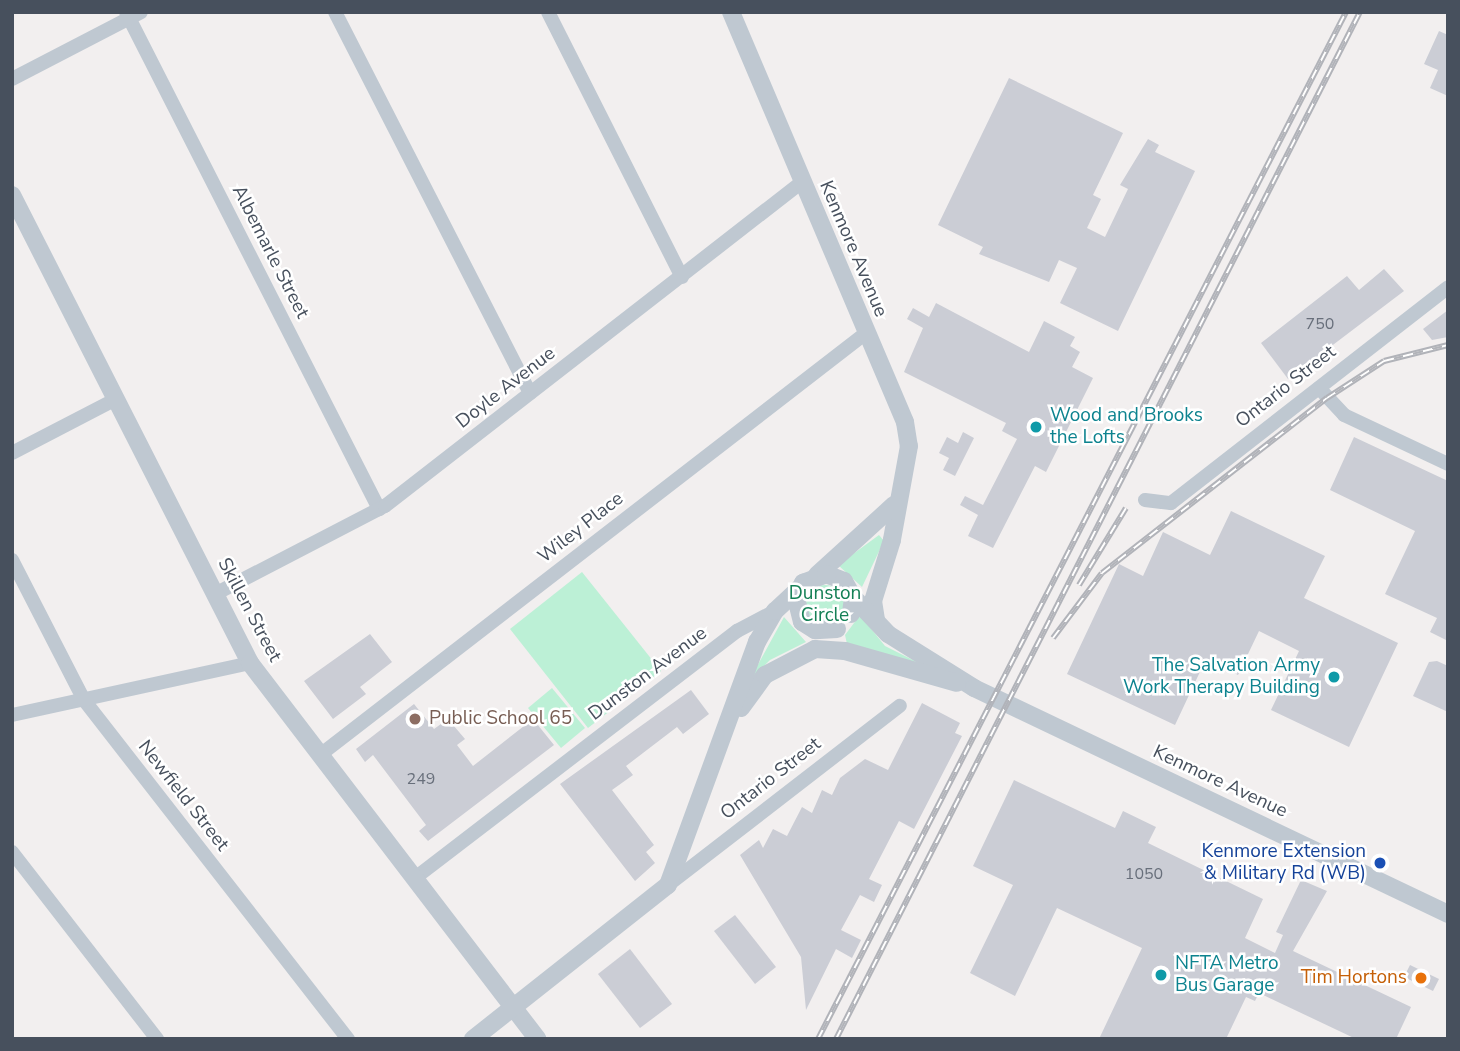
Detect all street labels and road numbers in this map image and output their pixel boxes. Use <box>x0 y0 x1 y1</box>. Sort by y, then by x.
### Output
street label: Kenmore Avenue <box>814 177 892 321</box>
street label: Albemarle Street <box>227 182 313 322</box>
street label: Ontario Street <box>1231 341 1341 433</box>
street label: Doyle Avenue <box>452 342 560 434</box>
street label: Wiley Place <box>534 488 628 568</box>
street label: Skillen Street <box>212 554 286 666</box>
street label: Dunston Avenue <box>584 622 712 726</box>
street label: Ontario Street <box>716 733 826 825</box>
street label: Newfield Street <box>133 736 233 856</box>
street label: Kenmore Avenue <box>1149 741 1291 823</box>

